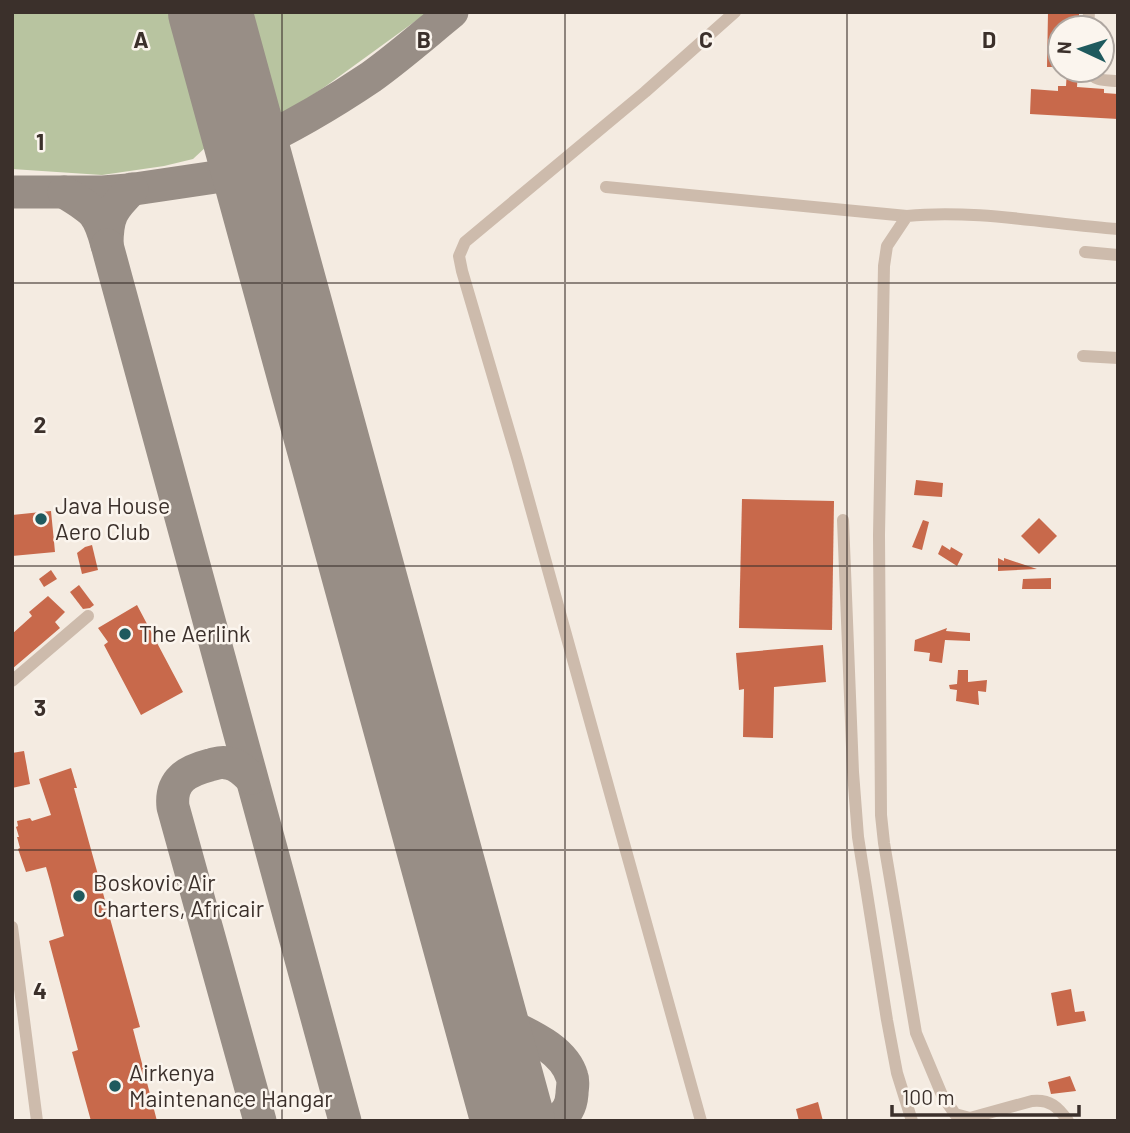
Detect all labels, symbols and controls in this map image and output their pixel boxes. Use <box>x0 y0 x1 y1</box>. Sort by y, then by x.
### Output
north arrow <box>1046 14 1116 84</box>
text: A <box>133 25 149 53</box>
text: B <box>417 25 431 53</box>
text: C <box>699 25 713 53</box>
text: D <box>982 25 996 53</box>
text: N <box>1052 41 1075 55</box>
text: 1 <box>36 127 44 155</box>
text: 2 <box>34 410 46 438</box>
place label: Java House Aero Club <box>55 491 170 545</box>
marker: Java House Aero Club <box>33 511 49 527</box>
place label: The Aerlink <box>139 619 251 647</box>
marker: The Aerlink <box>117 626 133 642</box>
text: 3 <box>34 693 46 721</box>
place label: Boskovic Air Charters, Africair <box>93 868 265 922</box>
marker: Boskovic Air Charters, Africair <box>71 888 87 904</box>
text: 4 <box>33 976 47 1004</box>
place label: Airkenya Maintenance Hangar <box>129 1058 333 1112</box>
scale bar <box>892 1074 1079 1118</box>
marker: Airkenya Maintenance Hangar <box>107 1078 123 1094</box>
text: 100 m <box>902 1084 955 1109</box>

